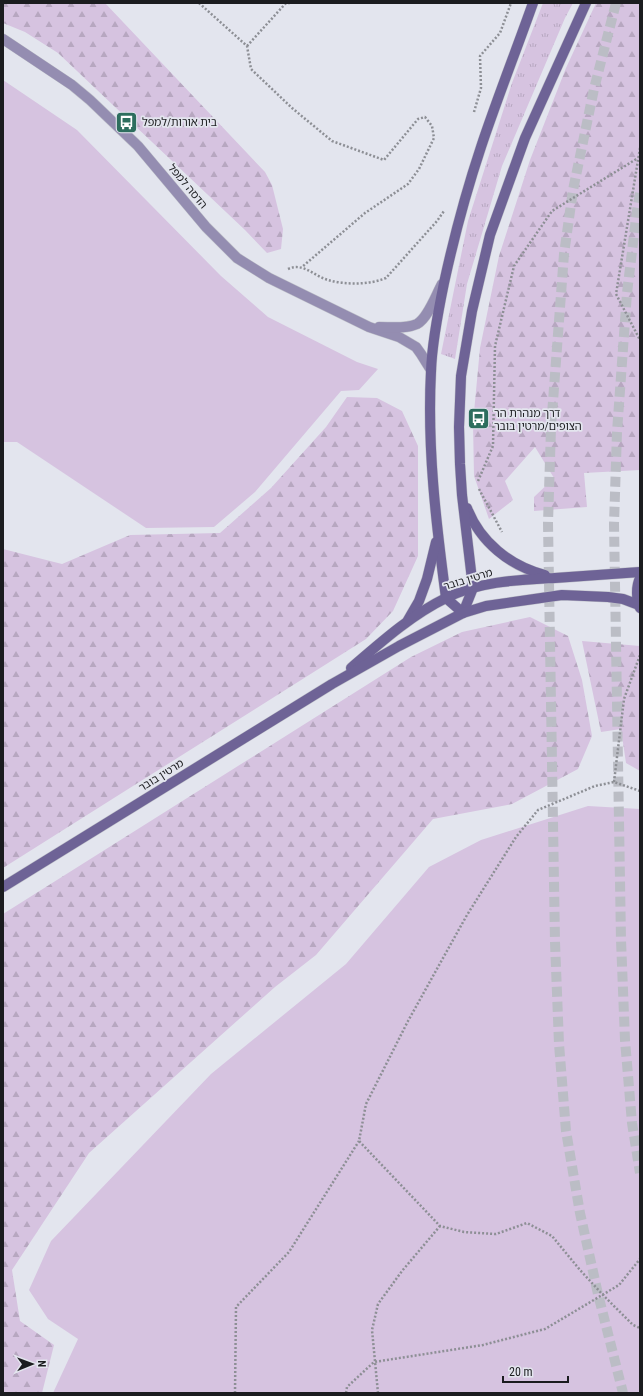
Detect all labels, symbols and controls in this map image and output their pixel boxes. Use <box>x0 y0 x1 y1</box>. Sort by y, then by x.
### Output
bus stop icon: בית אורות/למפל <box>114 109 140 135</box>
place label: בית אורות/למפל <box>142 116 217 129</box>
street label: הדסה למפל <box>165 161 210 211</box>
bus stop icon: דרך מנהרת הר הצופים/מרטין בובר <box>465 406 491 432</box>
place label: דרך מנהרת הר הצופים/מרטין בובר <box>494 407 582 433</box>
street label: מרטין בובר <box>442 566 494 593</box>
street label: מרטין בובר <box>136 757 186 794</box>
north arrow <box>12 1344 52 1384</box>
scale bar <box>503 1358 568 1384</box>
text: N <box>35 1360 48 1368</box>
text: 20 m <box>509 1365 533 1379</box>

